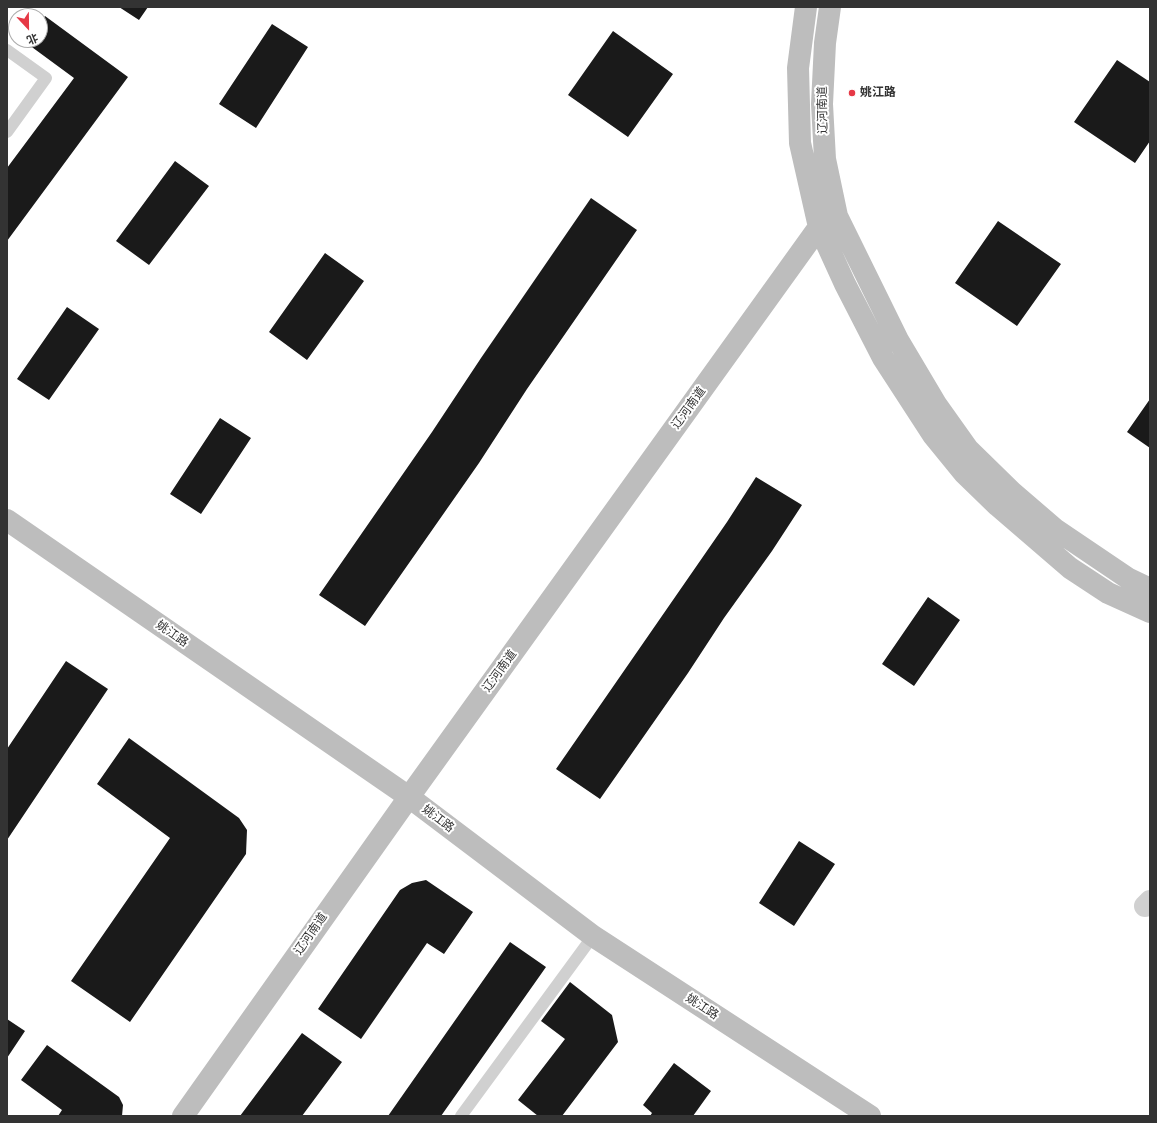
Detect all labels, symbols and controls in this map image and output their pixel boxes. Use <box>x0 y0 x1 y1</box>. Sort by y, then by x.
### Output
north arrow <box>8 8 48 48</box>
text: 北 <box>25 31 40 47</box>
street label: 辽河南道 <box>815 86 831 134</box>
place label: 姚江路 <box>860 86 896 100</box>
marker: 姚江路 <box>847 88 857 98</box>
street label: 辽河南道 <box>669 384 709 432</box>
street label: 姚江路 <box>153 618 191 650</box>
street label: 辽河南道 <box>480 647 520 695</box>
street label: 姚江路 <box>419 802 457 836</box>
street label: 辽河南道 <box>291 910 331 958</box>
street label: 姚江路 <box>683 991 721 1023</box>

